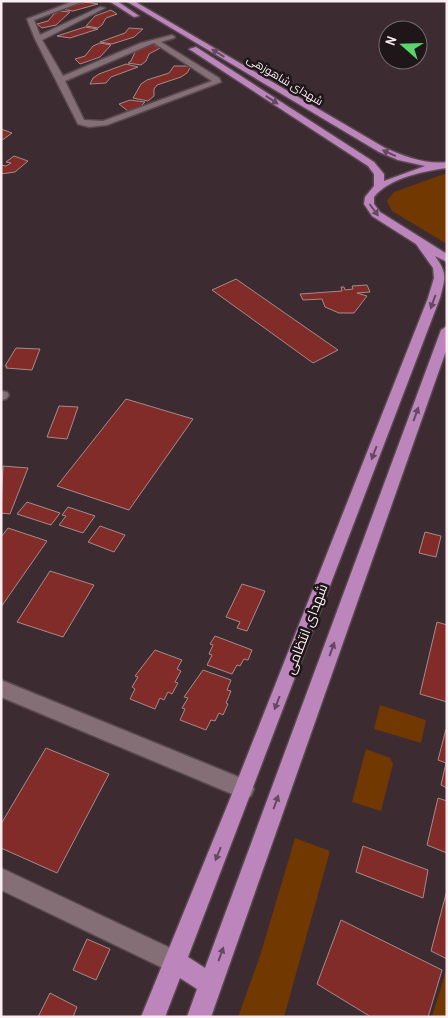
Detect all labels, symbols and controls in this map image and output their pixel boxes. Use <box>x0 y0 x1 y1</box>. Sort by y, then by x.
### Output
north arrow <box>378 20 428 70</box>
text: N <box>381 34 401 48</box>
one-way arrow <box>212 48 225 57</box>
street label: شهدای شاهوزهی <box>244 52 326 108</box>
one-way arrow <box>266 96 279 105</box>
one-way arrow <box>382 148 396 156</box>
one-way arrow <box>369 203 379 217</box>
one-way arrow <box>429 294 436 309</box>
one-way arrow <box>413 406 420 421</box>
one-way arrow <box>370 446 378 461</box>
street label: شهدای انتظامی <box>280 581 332 677</box>
one-way arrow <box>328 641 336 656</box>
one-way arrow <box>273 696 281 710</box>
one-way arrow <box>273 794 280 809</box>
one-way arrow <box>214 847 222 862</box>
one-way arrow <box>218 947 225 962</box>

